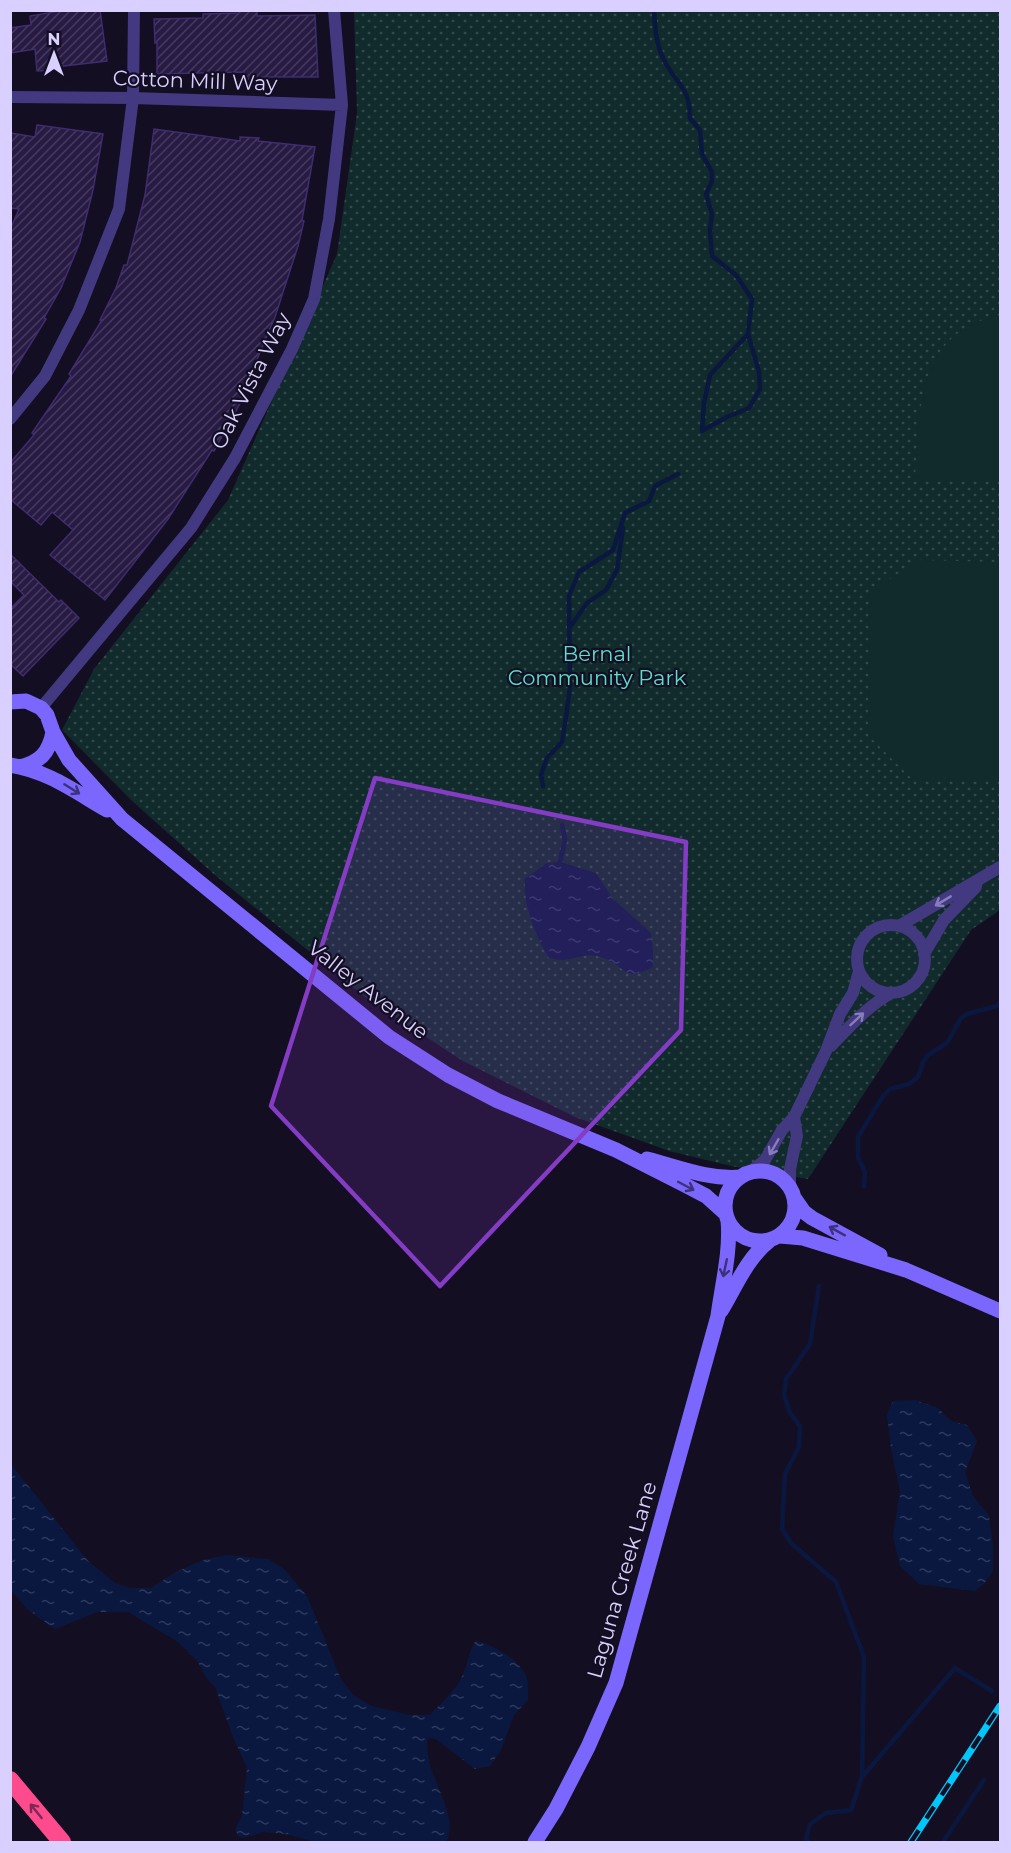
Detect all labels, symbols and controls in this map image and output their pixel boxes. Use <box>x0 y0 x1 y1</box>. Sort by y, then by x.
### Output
north arrow <box>24 24 84 84</box>
text: N <box>48 30 60 49</box>
street label: Cotton Mill Way <box>112 65 278 96</box>
street label: Oak Vista Way <box>205 308 296 453</box>
park label: Bernal Community Park <box>508 641 687 690</box>
one-way arrow <box>64 783 81 796</box>
one-way arrow <box>935 896 952 908</box>
street label: Valley Avenue <box>303 935 433 1044</box>
one-way arrow <box>849 1012 864 1027</box>
one-way arrow <box>767 1138 779 1155</box>
one-way arrow <box>677 1181 695 1192</box>
one-way arrow <box>829 1225 846 1237</box>
one-way arrow <box>718 1258 730 1277</box>
street label: Laguna Creek Lane <box>581 1479 662 1681</box>
one-way arrow <box>29 1804 43 1819</box>

